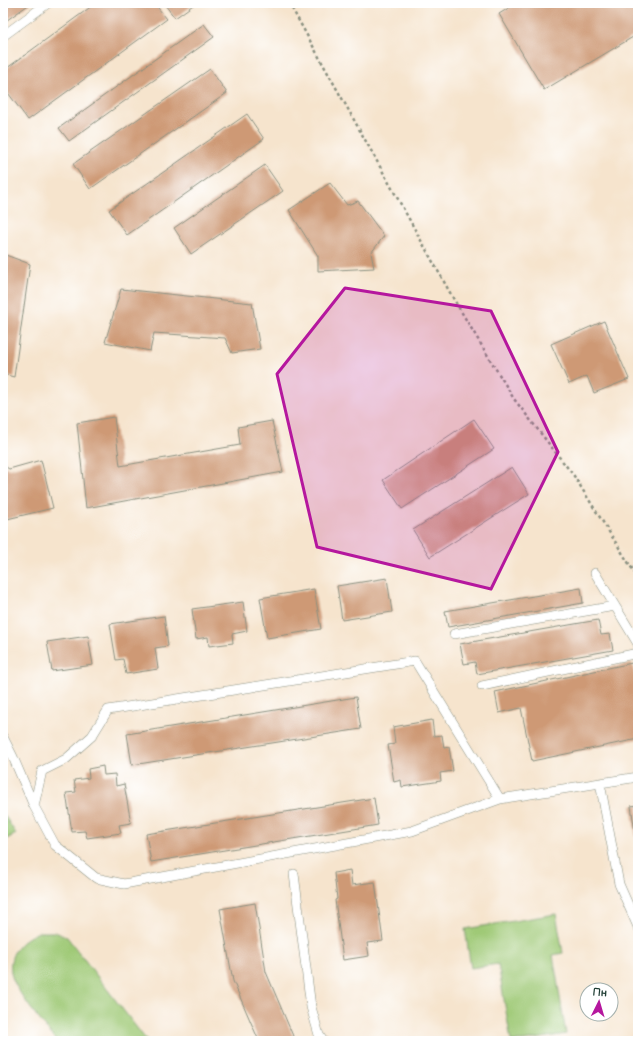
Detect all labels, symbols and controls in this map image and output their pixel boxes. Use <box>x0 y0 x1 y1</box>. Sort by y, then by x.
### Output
north arrow <box>579 982 619 1022</box>
text: Пн <box>592 985 608 1000</box>

